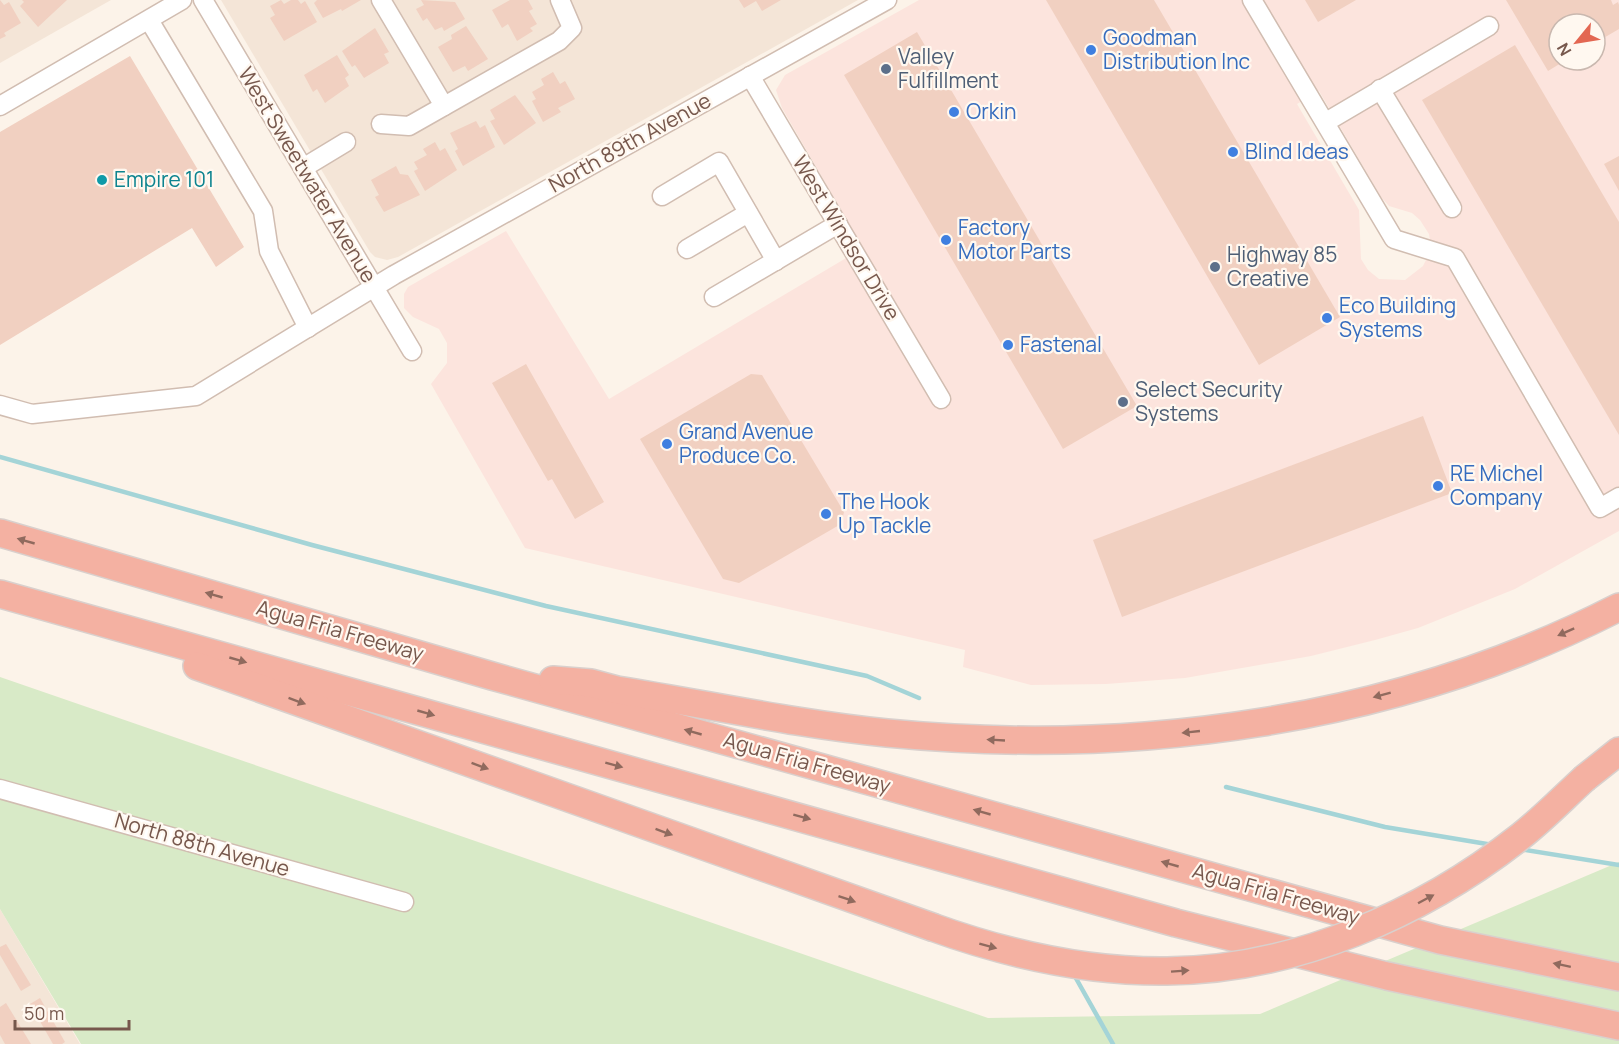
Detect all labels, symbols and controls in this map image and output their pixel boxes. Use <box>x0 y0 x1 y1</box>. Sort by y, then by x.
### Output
north arrow <box>1547 12 1607 72</box>
place label: Goodman Distribution Inc <box>1103 23 1250 75</box>
text: N <box>1552 39 1576 60</box>
place label: Valley Fulfillment <box>898 42 999 94</box>
marker: Goodman Distribution Inc <box>1084 43 1098 57</box>
street label: West Sweetwater Avenue <box>232 61 383 288</box>
marker: Valley Fulfillment <box>879 62 893 76</box>
street label: North 89th Avenue <box>543 86 716 198</box>
place label: Orkin <box>966 97 1017 125</box>
marker: Orkin <box>947 105 961 119</box>
place label: Blind Ideas <box>1245 137 1349 165</box>
marker: Blind Ideas <box>1226 145 1240 159</box>
street label: West Windsor Drive <box>787 150 907 325</box>
place label: Empire 101 <box>114 165 214 193</box>
marker: Empire 101 <box>95 173 109 187</box>
place label: Factory Motor Parts <box>958 213 1071 265</box>
marker: Factory Motor Parts <box>939 233 953 247</box>
place label: Highway 85 Creative <box>1227 240 1337 292</box>
marker: Highway 85 Creative <box>1208 260 1222 274</box>
place label: Eco Building Systems <box>1339 291 1456 343</box>
marker: Eco Building Systems <box>1320 311 1334 325</box>
place label: Fastenal <box>1020 330 1102 358</box>
marker: Fastenal <box>1001 338 1015 352</box>
place label: Select Security Systems <box>1135 375 1283 427</box>
marker: Select Security Systems <box>1116 395 1130 409</box>
place label: Grand Avenue Produce Co. <box>679 417 814 469</box>
marker: Grand Avenue Produce Co. <box>660 437 674 451</box>
place label: RE Michel Company <box>1450 459 1543 511</box>
marker: RE Michel Company <box>1431 479 1445 493</box>
place label: The Hook Up Tackle <box>838 487 931 539</box>
marker: The Hook Up Tackle <box>819 507 833 521</box>
one-way arrow <box>17 536 35 545</box>
one-way arrow <box>205 590 223 599</box>
street label: Agua Fria Freeway <box>253 593 427 667</box>
one-way arrow <box>1557 627 1575 637</box>
one-way arrow <box>230 656 248 665</box>
one-way arrow <box>1373 691 1391 701</box>
one-way arrow <box>288 696 306 706</box>
one-way arrow <box>417 709 435 719</box>
street label: Agua Fria Freeway <box>720 725 894 799</box>
one-way arrow <box>684 726 702 736</box>
one-way arrow <box>1181 728 1200 737</box>
one-way arrow <box>986 736 1005 745</box>
one-way arrow <box>605 761 623 771</box>
one-way arrow <box>471 762 489 772</box>
street label: North 88th Avenue <box>112 806 293 882</box>
one-way arrow <box>973 807 991 816</box>
one-way arrow <box>793 813 811 823</box>
one-way arrow <box>655 828 673 838</box>
street label: Agua Fria Freeway <box>1189 856 1363 930</box>
one-way arrow <box>1161 859 1179 869</box>
one-way arrow <box>838 894 856 904</box>
one-way arrow <box>1417 894 1434 904</box>
one-way arrow <box>978 941 997 951</box>
one-way arrow <box>1552 960 1571 969</box>
one-way arrow <box>1171 966 1190 975</box>
scale bar <box>15 993 129 1031</box>
text: 50 m <box>24 1001 64 1025</box>

